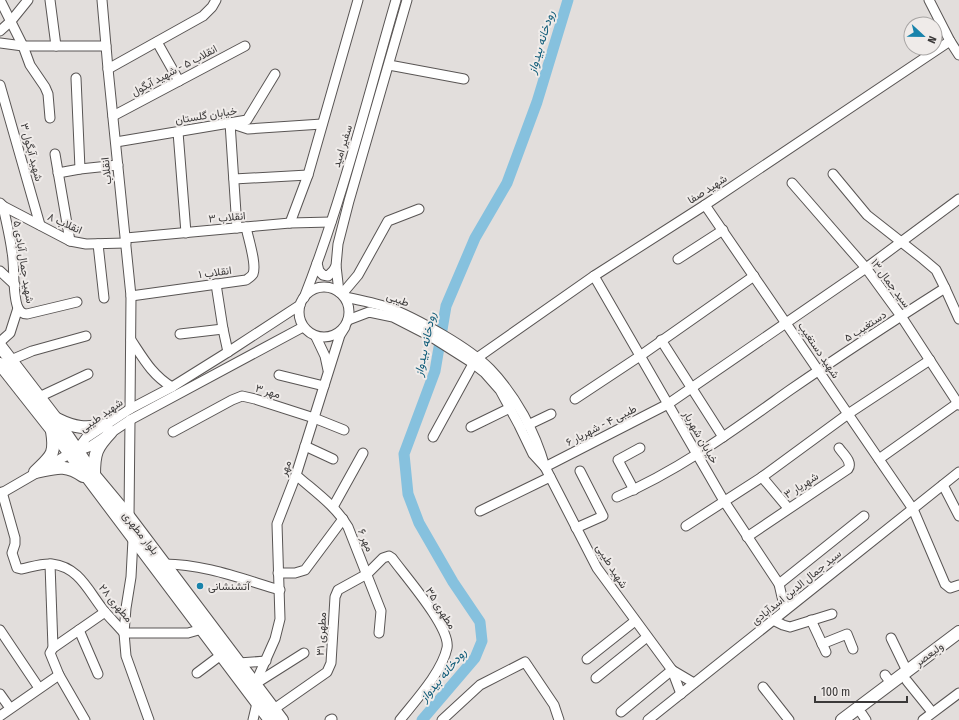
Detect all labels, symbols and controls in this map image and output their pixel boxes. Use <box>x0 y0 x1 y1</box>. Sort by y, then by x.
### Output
water label: رودخانه بیدواز <box>524 9 558 76</box>
north arrow <box>903 16 943 56</box>
text: N <box>925 34 939 45</box>
street label: انقلاب ۵ - شهید آبگول <box>129 42 220 99</box>
street label: خیابان گلستان <box>174 104 238 127</box>
street label: شهید آبگول ۳ <box>18 122 46 183</box>
street label: سفیر امید <box>330 123 355 169</box>
street label: انقلاب <box>99 157 114 185</box>
street label: شهید صفا <box>685 172 730 207</box>
street label: انقلاب ۳ <box>208 209 246 226</box>
street label: انقلاب ۸ <box>45 210 84 237</box>
street label: شهید جمال آبادی ۵ <box>11 220 37 305</box>
street label: سید جمال ۱۳ <box>868 256 913 311</box>
street label: انقلاب ۱ <box>198 264 232 281</box>
street label: طیبی <box>385 289 411 310</box>
street label: دستغیب ۵ <box>842 308 889 345</box>
water label: رودخانه بیدواز <box>411 311 440 378</box>
street label: شهید دستغیب <box>795 320 842 381</box>
street label: مهر ۳ <box>254 382 282 401</box>
street label: شهید طیبی <box>77 396 126 435</box>
street label: طیبی ۴ - شهریار ۶ <box>564 402 639 449</box>
street label: خیابان شهریار <box>680 408 721 466</box>
street label: مهر <box>276 459 294 479</box>
street label: شهریار ۳ <box>782 469 821 501</box>
street label: بلوار مطهری <box>120 509 162 558</box>
street label: مهر ۶ <box>355 527 376 554</box>
street label: شهید طیبی <box>593 542 630 591</box>
street label: سید جمال الدین اسدآبادی <box>749 547 844 628</box>
place label: آتشنشانی <box>208 580 251 593</box>
marker: آتشنشانی <box>195 581 205 591</box>
street label: مطهری ۲۸ <box>96 582 135 625</box>
street label: مطهری ۳۵ <box>423 585 459 632</box>
street label: مطهری ۳۱ <box>314 612 329 656</box>
street label: ولیعصر <box>912 640 946 670</box>
water label: رودخانه بیدواز <box>416 646 470 706</box>
scale bar <box>815 678 907 704</box>
text: 100 m <box>821 685 850 699</box>

